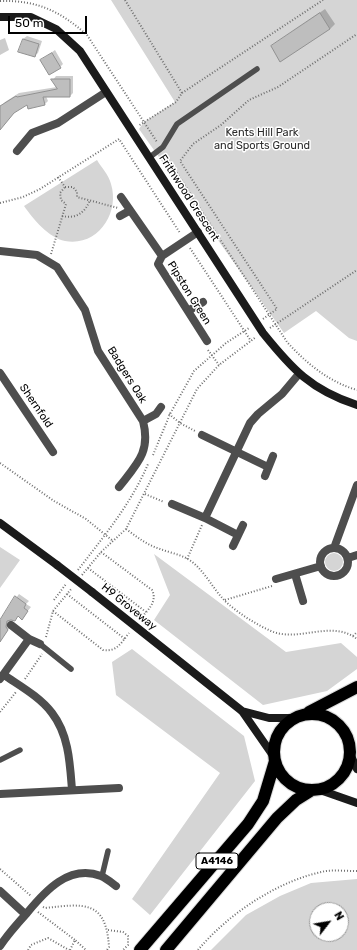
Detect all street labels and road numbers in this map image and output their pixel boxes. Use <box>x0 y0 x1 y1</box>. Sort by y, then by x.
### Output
street label: Frithwood Crescent <box>156 152 222 244</box>
street label: Pipston Green <box>164 259 214 327</box>
street label: Badgers Oak <box>104 344 150 406</box>
street label: Shernfold <box>17 382 55 430</box>
street label: H9 Groveway <box>99 581 159 633</box>
road number: A4146 <box>196 853 238 869</box>

